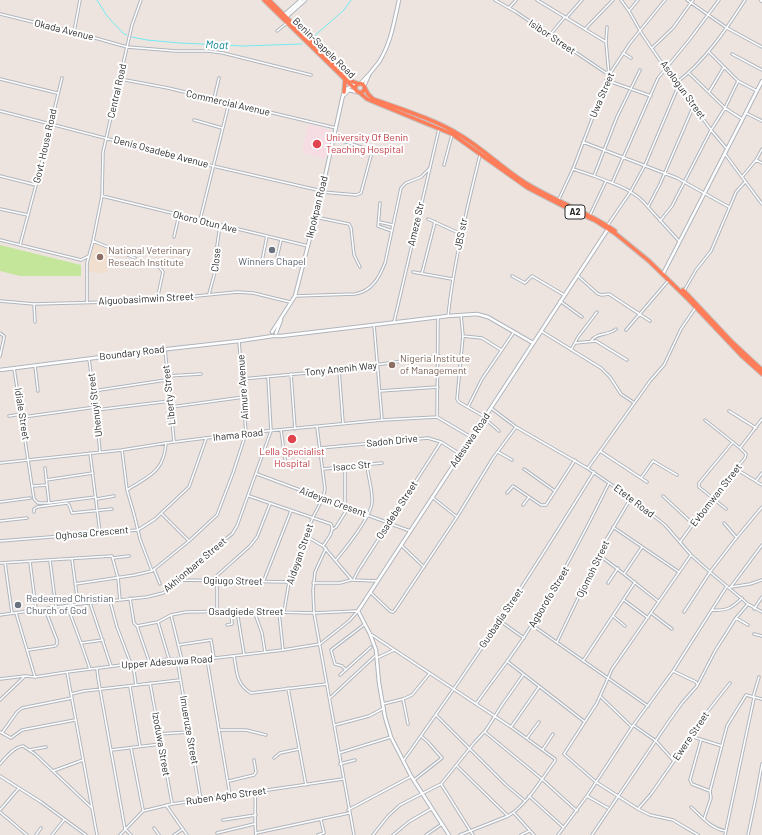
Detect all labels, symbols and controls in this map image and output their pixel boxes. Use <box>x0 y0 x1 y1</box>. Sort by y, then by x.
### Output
street label: Benin-Sapele Road <box>290 15 358 81</box>
street label: Okada Avenue <box>33 17 95 43</box>
street label: Isibor Street <box>526 17 578 57</box>
water label: Moat <box>205 38 229 52</box>
street label: Asologun Street <box>658 58 708 122</box>
street label: Central Road <box>105 63 129 119</box>
street label: Uwa Street <box>587 71 617 119</box>
street label: Commercial Avenue <box>185 87 271 119</box>
street label: Govt. House Road <box>31 108 59 184</box>
place label: University Of Benin Teaching Hospital <box>326 132 408 156</box>
street label: Denis Osadebe Avenue <box>112 134 210 170</box>
marker: University Of Benin Teaching Hospital <box>311 138 323 150</box>
street label: Ikpokpan Road <box>303 175 331 239</box>
street label: Ameze Str <box>405 201 427 247</box>
road number: A2 <box>565 205 585 219</box>
street label: Okoro Otun Ave <box>172 208 238 236</box>
street label: JBS str <box>452 217 470 251</box>
place label: National Veterinary Reseach Institute <box>108 245 191 268</box>
marker: Winners Chapel <box>267 245 277 255</box>
street label: Close <box>209 247 223 273</box>
marker: National Veterinary Reseach Institute <box>95 252 105 262</box>
place label: Winners Chapel <box>238 256 306 268</box>
street label: Aiguobasimwin Street <box>98 291 194 307</box>
street label: Boundary Road <box>99 343 165 363</box>
place label: Nigeria Institute of Management <box>400 353 470 376</box>
street label: Aimure Avenue <box>235 354 251 420</box>
street label: Tony Anenih Way <box>304 359 378 379</box>
marker: Nigeria Institute of Management <box>387 360 397 370</box>
street label: Liberty Street <box>160 364 178 426</box>
street label: Uhenuyi Street <box>85 372 105 438</box>
street label: Idiale Street <box>12 387 32 441</box>
street label: Adesuwa Road <box>447 410 493 470</box>
street label: Ihama Road <box>212 426 264 444</box>
street label: Sadoh Drive <box>366 432 418 450</box>
marker: Lella Specialist Hospital <box>286 433 298 445</box>
place label: Lella Specialist Hospital <box>259 446 325 470</box>
street label: Isacc Str <box>333 458 371 474</box>
street label: Evbomwan Street <box>688 461 744 529</box>
street label: Osadebe Street <box>374 479 420 541</box>
street label: Etete Road <box>611 482 657 520</box>
street label: Aideyan Cresent <box>298 484 368 520</box>
street label: Aideyan Street <box>284 522 316 586</box>
street label: Oghosa Crescent <box>55 524 129 542</box>
street label: Akhionbare Street <box>161 535 229 595</box>
street label: Ojomoh Street <box>574 538 612 600</box>
street label: Agborofo Street <box>526 564 572 630</box>
street label: Ogiugo Street <box>203 574 263 588</box>
street label: Guobadia Street <box>476 586 526 650</box>
place label: Redeemed Christian Church of God <box>26 593 114 616</box>
marker: Redeemed Christian Church of God <box>13 600 23 610</box>
street label: Osadgiede Street <box>209 606 283 618</box>
street label: Upper Adesuwa Road <box>121 653 213 671</box>
street label: Imueruze Street <box>177 695 201 765</box>
street label: Ewere Street <box>670 709 712 763</box>
street label: Izoduwa Street <box>149 711 173 777</box>
street label: Ruben Agho Street <box>185 784 267 808</box>

